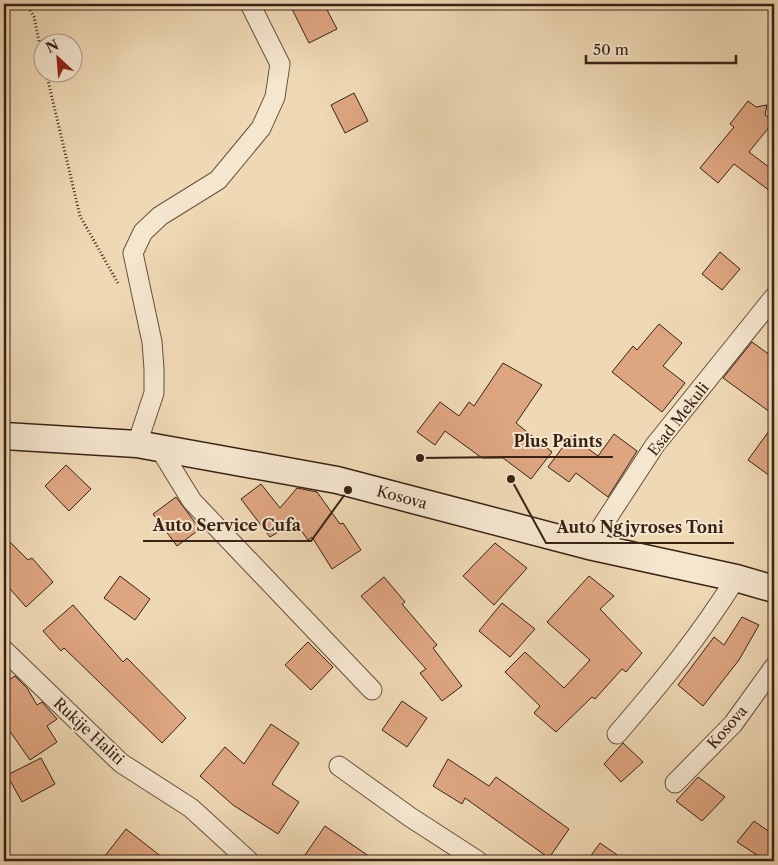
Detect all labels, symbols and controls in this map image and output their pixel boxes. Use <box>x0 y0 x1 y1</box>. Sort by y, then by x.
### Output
north arrow <box>32 32 82 82</box>
scale bar <box>586 32 736 64</box>
text: N <box>43 36 62 57</box>
text: 50 m <box>593 40 629 59</box>
street label: Esad Mekuli <box>643 378 713 460</box>
callout: Plus Paints <box>504 426 613 457</box>
text: Plus Paints <box>513 431 603 451</box>
street label: Kosova <box>375 481 429 513</box>
callout: Auto Service Cufa <box>143 510 311 541</box>
callout: Auto Ngjyroses Toni <box>546 512 734 543</box>
text: Auto Service Cufa <box>152 515 302 535</box>
text: Auto Ngjyroses Toni <box>555 517 724 537</box>
street label: Rukije Haliti <box>50 693 129 769</box>
street label: Kosova <box>703 701 751 753</box>

